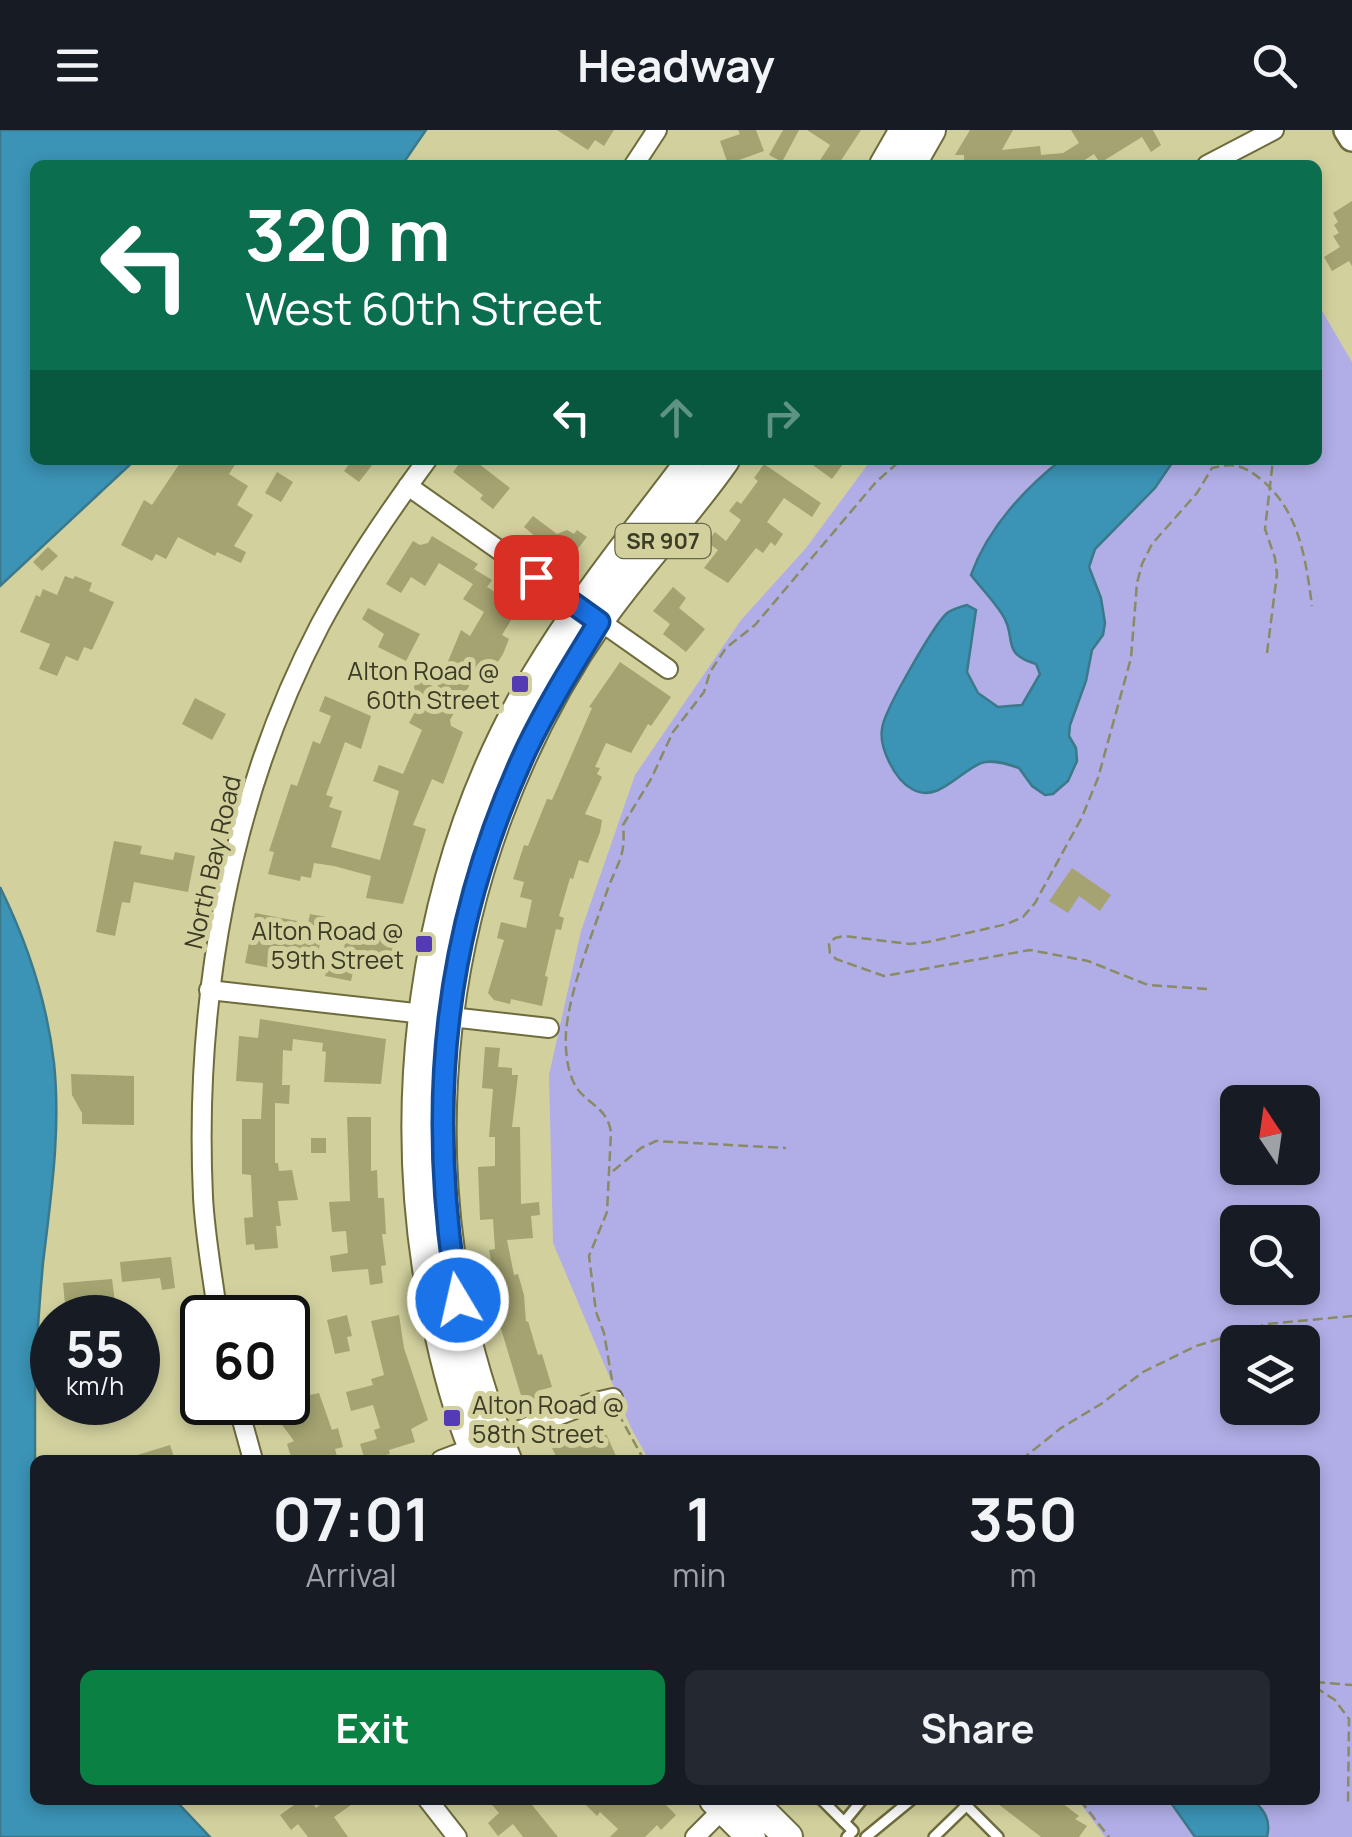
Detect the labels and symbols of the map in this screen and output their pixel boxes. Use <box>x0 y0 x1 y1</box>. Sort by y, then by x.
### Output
road number: SR 907 <box>616 524 710 558</box>
pin <box>494 535 579 620</box>
place label: Alton Road @ 60th Street <box>347 653 500 717</box>
marker: Alton Road @ 60th Street <box>509 673 531 695</box>
street label: North Bay Road <box>175 772 249 952</box>
place label: Alton Road @ 59th Street <box>251 913 404 977</box>
marker: Alton Road @ 59th Street <box>413 933 435 955</box>
north arrow <box>1220 1085 1320 1185</box>
position arrow <box>406 1248 510 1352</box>
speed limit sign: 60 <box>180 1295 310 1425</box>
place label: Alton Road @ 58th Street <box>472 1387 625 1451</box>
marker: Alton Road @ 58th Street <box>441 1407 463 1429</box>

